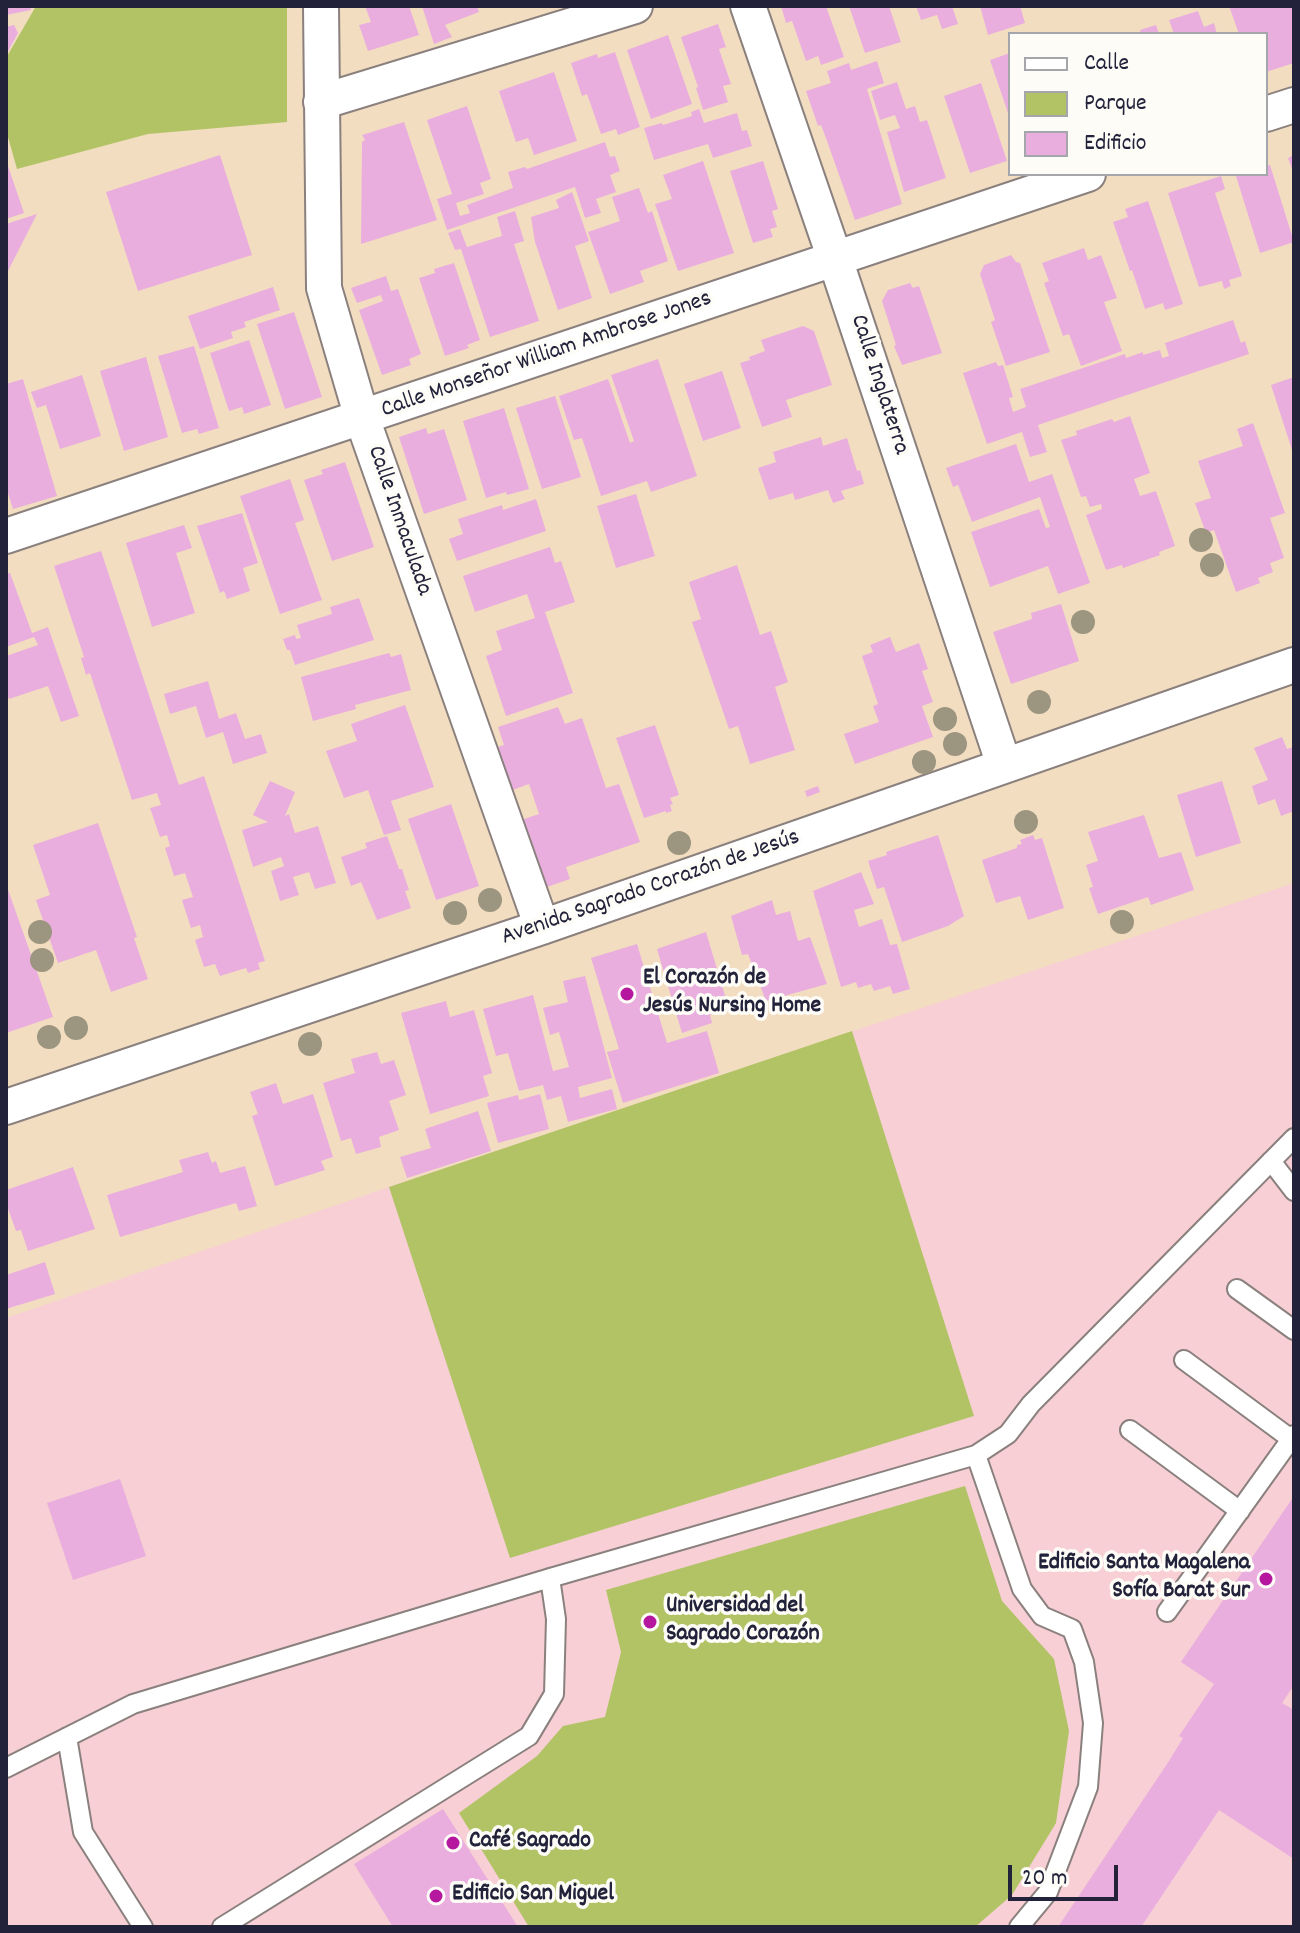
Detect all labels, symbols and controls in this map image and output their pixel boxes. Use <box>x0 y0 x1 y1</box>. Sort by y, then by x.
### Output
legend <box>1008 32 1268 176</box>
text: Calle <box>1084 47 1129 81</box>
text: Parque <box>1084 87 1147 121</box>
text: Edificio <box>1084 127 1146 161</box>
street label: Calle Monseñor William Ambrose Jones <box>378 286 716 426</box>
street label: Calle Inglaterra <box>842 312 914 458</box>
street label: Calle Inmaculada <box>359 442 437 600</box>
street label: Avenida Sagrado Corazón de Jesús <box>498 824 804 954</box>
place label: El Corazón de Jesús Nursing Home <box>643 966 821 1022</box>
marker: El Corazón de Jesús Nursing Home <box>618 985 636 1003</box>
place label: Edificio Santa Magalena Sofía Barat Sur <box>1038 1551 1250 1607</box>
marker: Edificio Santa Magalena Sofía Barat Sur <box>1257 1570 1275 1588</box>
place label: Universidad del Sagrado Corazón <box>666 1594 820 1650</box>
marker: Universidad del Sagrado Corazón <box>641 1613 659 1631</box>
place label: Café Sagrado <box>469 1829 591 1857</box>
marker: Café Sagrado <box>444 1834 462 1852</box>
scale bar <box>1012 1849 1122 1899</box>
text: 20 m <box>1022 1862 1068 1896</box>
place label: Edificio San Miguel <box>452 1882 614 1910</box>
marker: Edificio San Miguel <box>427 1887 445 1905</box>

